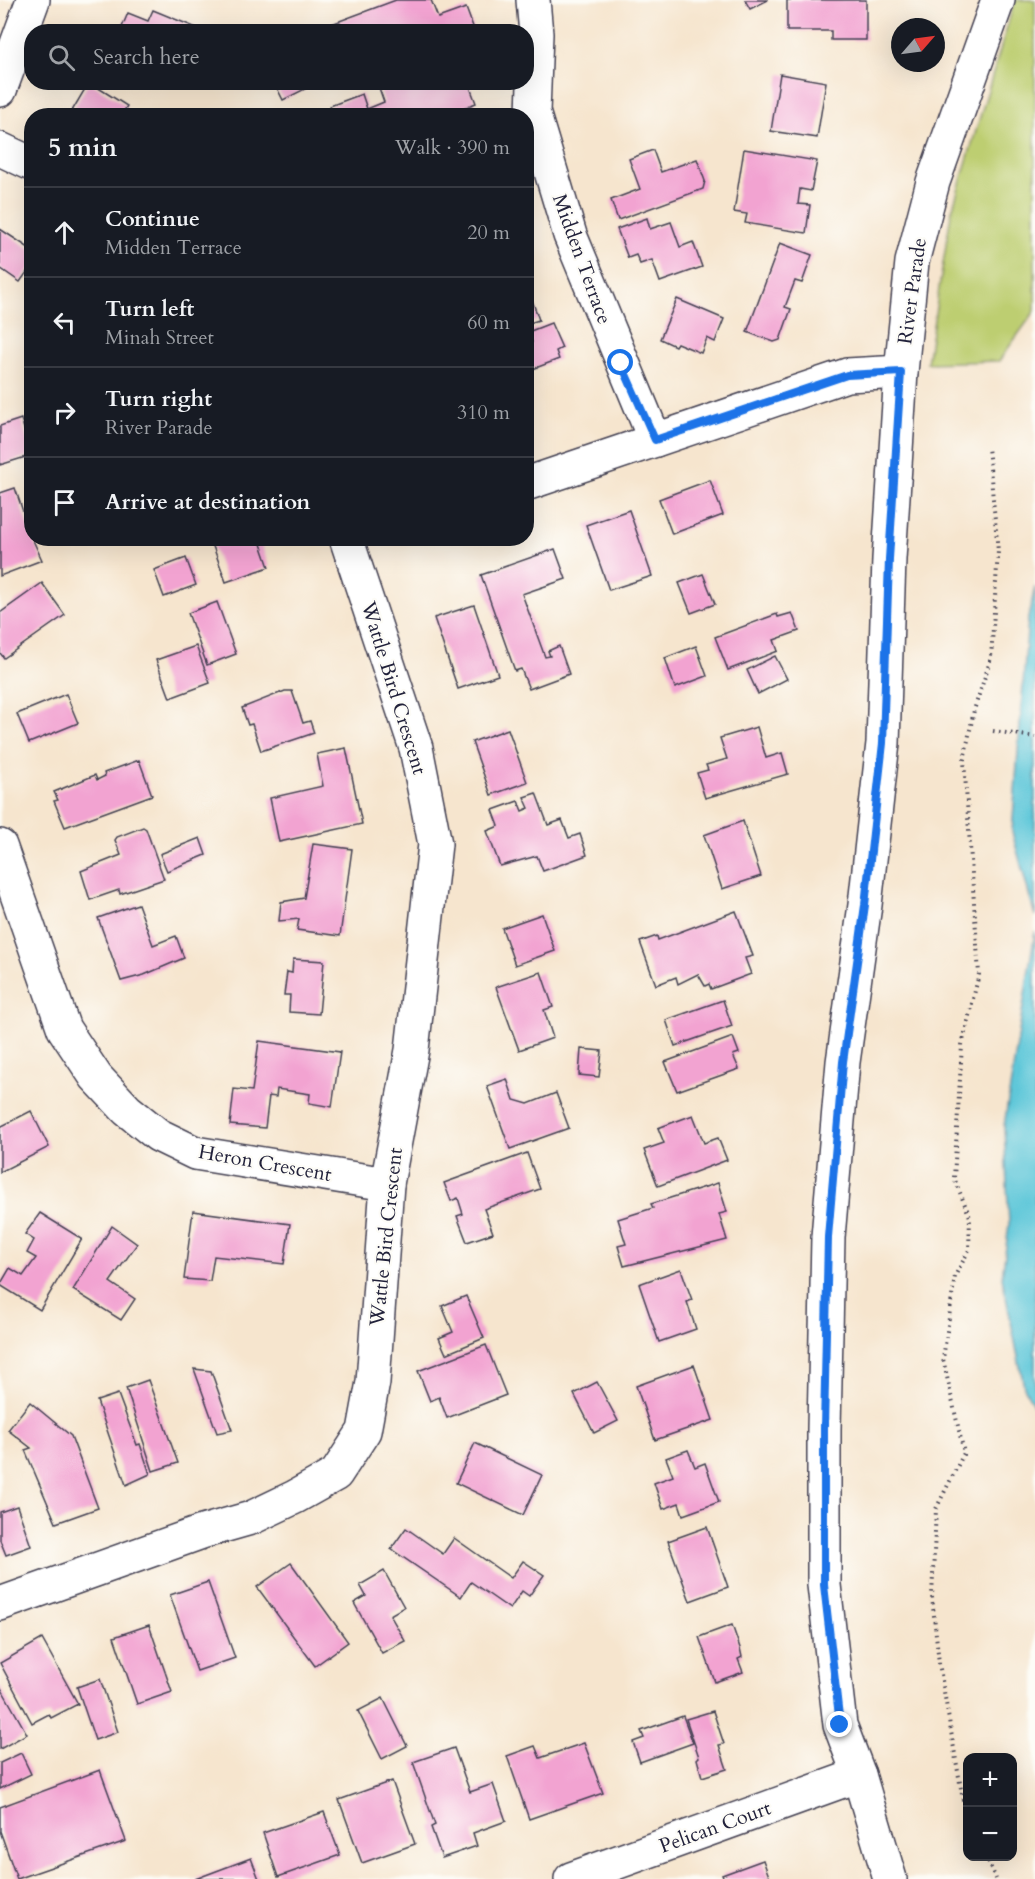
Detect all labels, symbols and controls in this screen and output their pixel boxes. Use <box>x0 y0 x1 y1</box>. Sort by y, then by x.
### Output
north arrow <box>891 18 945 72</box>
search box <box>24 24 534 90</box>
icon: search <box>45 41 78 74</box>
text: Search here <box>93 42 200 72</box>
text: 5 min <box>48 130 117 165</box>
text: Walk · 390 m <box>395 134 510 161</box>
street label: Midden Terrace <box>546 190 618 328</box>
text: Continue <box>105 204 200 234</box>
icon: ahead <box>48 216 81 249</box>
text: 20 m <box>467 219 510 246</box>
text: Midden Terrace <box>105 234 242 261</box>
street label: River Parade <box>891 236 933 346</box>
text: Turn left <box>105 294 194 324</box>
icon: left <box>48 306 81 339</box>
text: 60 m <box>467 309 510 336</box>
text: Minah Street <box>105 324 214 351</box>
route start <box>607 349 633 375</box>
text: Turn right <box>105 384 212 414</box>
icon: right <box>48 396 81 429</box>
text: 310 m <box>457 399 510 426</box>
text: River Parade <box>105 414 212 441</box>
icon: arrive <box>48 486 81 519</box>
text: Arrive at destination <box>105 487 310 517</box>
street label: Wattle Bird Crescent <box>355 597 433 779</box>
street label: Heron Crescent <box>196 1138 334 1188</box>
street label: Wattle Bird Crescent <box>363 1146 409 1329</box>
route end <box>826 1711 852 1737</box>
map controls <box>963 1753 1017 1861</box>
button: + <box>963 1753 1017 1807</box>
street label: Pelican Court <box>655 1794 775 1860</box>
button: − <box>963 1807 1017 1861</box>

